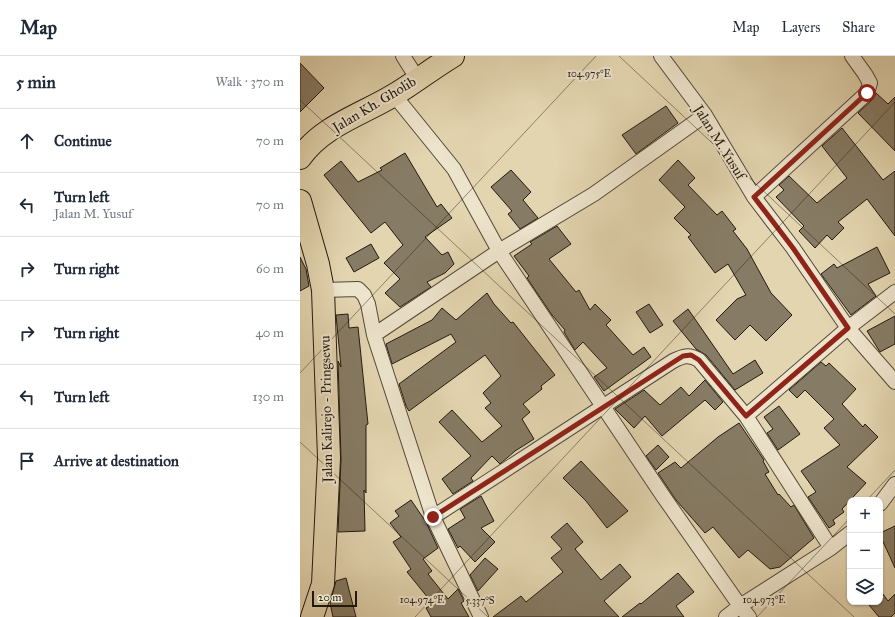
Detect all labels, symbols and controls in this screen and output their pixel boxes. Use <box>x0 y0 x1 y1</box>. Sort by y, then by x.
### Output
text: Map <box>20 16 57 39</box>
text: Map <box>732 19 760 36</box>
text: Layers <box>782 19 820 36</box>
text: Share <box>842 19 875 36</box>
text: 104.975°E <box>567 68 611 80</box>
text: 5 min <box>16 72 56 93</box>
street label: Jalan Kh. Gholib <box>328 73 420 138</box>
text: Walk · 370 m <box>215 74 284 90</box>
route start <box>858 84 876 102</box>
street label: Jalan M. Yusuf <box>688 100 750 185</box>
icon: ahead <box>16 130 38 152</box>
text: Continue <box>54 132 112 150</box>
text: 70 m <box>256 133 284 149</box>
text: Turn left <box>54 188 110 206</box>
icon: left <box>16 194 38 216</box>
text: 70 m <box>256 197 284 213</box>
text: Jalan M. Yusuf <box>54 206 132 222</box>
icon: right <box>16 258 38 280</box>
text: Turn right <box>54 260 119 278</box>
text: 60 m <box>256 261 284 277</box>
icon: right <box>16 322 38 344</box>
text: Turn right <box>54 324 119 342</box>
text: 40 m <box>255 325 284 341</box>
street label: Jalan Kalirejo - Pringsewu <box>317 335 337 485</box>
icon: left <box>16 386 38 408</box>
text: Turn left <box>54 388 110 406</box>
text: 130 m <box>252 389 284 405</box>
icon: arrive <box>16 450 38 472</box>
text: Arrive at destination <box>54 452 179 470</box>
map controls <box>847 497 883 605</box>
button: + <box>847 497 883 533</box>
route end <box>424 508 442 526</box>
button: − <box>847 533 883 569</box>
button: layers <box>847 569 883 605</box>
scale bar <box>312 589 357 608</box>
text: 20 m <box>318 591 341 604</box>
text: 104.974°E <box>400 594 444 606</box>
text: 104.973°E <box>742 594 786 606</box>
text: 5.337°S <box>465 595 495 607</box>

